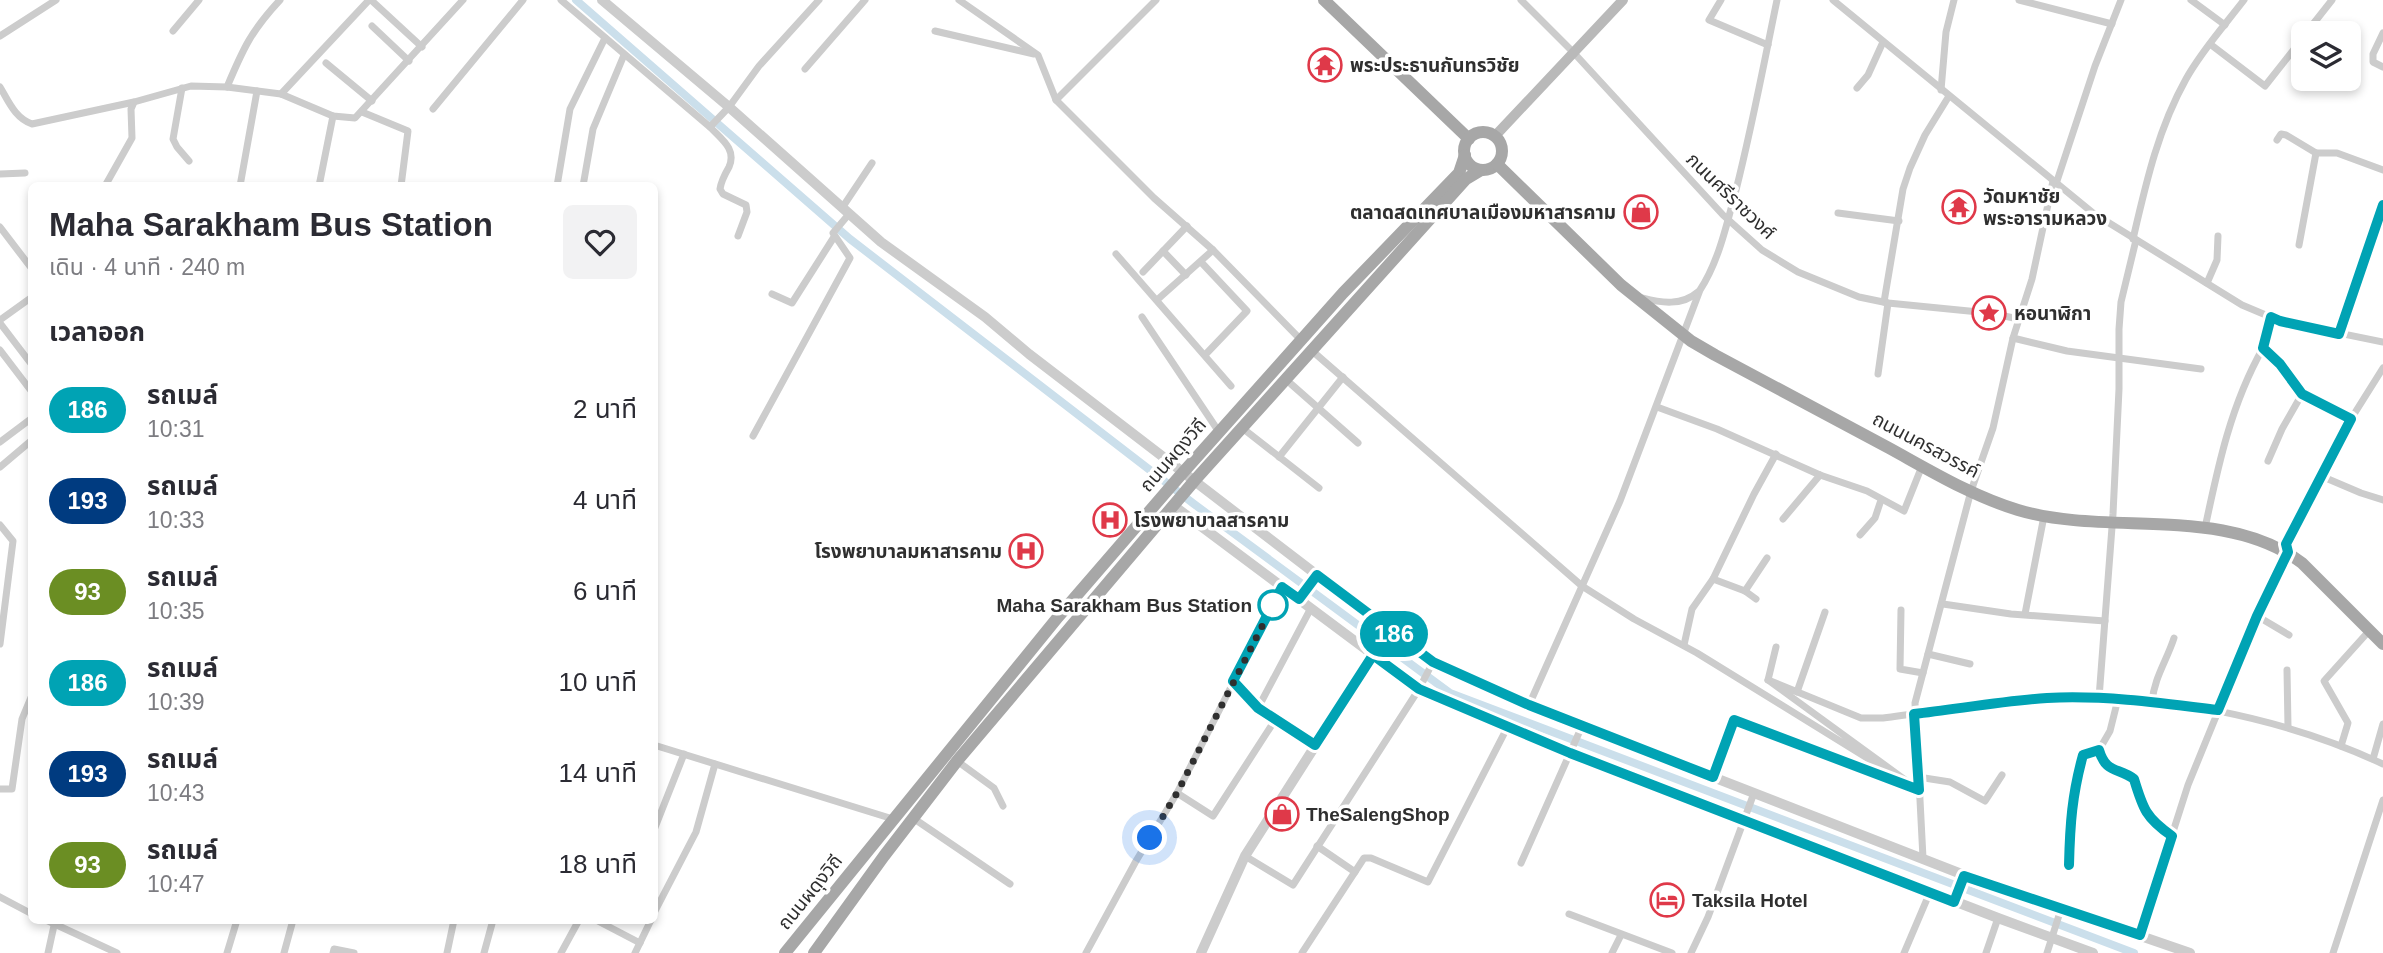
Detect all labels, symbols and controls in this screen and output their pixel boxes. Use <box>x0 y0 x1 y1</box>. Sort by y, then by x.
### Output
map controls <box>2291 21 2361 91</box>
button: layers <box>2291 21 2361 91</box>
temple icon: พระประธานกันทรวิชัย <box>1306 46 1344 84</box>
place label: พระประธานกันทรวิชัย <box>1350 55 1520 76</box>
street label: ภนนศรีราชวงศ์ <box>1682 149 1780 243</box>
place label: วัดมหาชัย พระอารามหลวง <box>1983 186 2107 229</box>
temple icon: วัดมหาชัย พระอารามหลวง <box>1940 188 1978 226</box>
shop icon: ตลาดสดเทศบาลเมืองมหาสารคาม <box>1622 193 1660 231</box>
place label: ตลาดสดเทศบาลเมืองมหาสารคาม <box>1350 202 1616 223</box>
button: heart <box>563 205 637 279</box>
text: Maha Sarakham Bus Station <box>49 206 493 243</box>
text: เดิน · 4 นาที · 240 m <box>49 254 245 280</box>
place icon: หอนาฬิกา <box>1970 294 2008 332</box>
place label: หอนาฬิกา <box>2014 303 2091 324</box>
text: เวลาออก <box>49 317 145 347</box>
text: รถเมล์ <box>147 380 218 410</box>
text: 2 นาที <box>573 394 637 424</box>
text: 186 <box>67 396 108 423</box>
street label: ถนนนครสวรรค์ <box>1869 408 1983 482</box>
street label: ถนนผดุงวิถี <box>1136 414 1211 496</box>
text: 10:31 <box>147 416 205 442</box>
text: รถเมล์ <box>147 471 218 501</box>
text: 4 นาที <box>573 485 637 515</box>
text: 193 <box>67 487 108 514</box>
hospital icon: โรงพยาบาลสารคาม <box>1091 501 1129 539</box>
text: 10:33 <box>147 507 205 533</box>
place label: โรงพยาบาลสารคาม <box>1134 510 1289 531</box>
hospital icon: โรงพยาบาลมหาสารคาม <box>1007 532 1045 570</box>
place label: โรงพยาบาลมหาสารคาม <box>814 541 1002 562</box>
text: รถเมล์ <box>147 562 218 592</box>
text: 6 นาที <box>573 576 637 606</box>
text: 93 <box>74 578 101 605</box>
marker: Maha Sarakham Bus Station <box>1258 590 1288 620</box>
place label: Maha Sarakham Bus Station <box>996 595 1252 616</box>
text: 10:35 <box>147 598 205 624</box>
line badge: 186 <box>1354 611 1434 657</box>
text: 186 <box>1374 620 1414 647</box>
text: รถเมล์ <box>147 653 218 683</box>
text: 10 นาที <box>559 667 637 697</box>
text: 186 <box>67 669 108 696</box>
text: 10:39 <box>147 689 205 715</box>
text: รถเมล์ <box>147 744 218 774</box>
text: 14 นาที <box>559 758 637 788</box>
text: 193 <box>67 760 108 787</box>
text: 10:43 <box>147 780 205 806</box>
shop icon: TheSalengShop <box>1263 795 1301 833</box>
place label: TheSalengShop <box>1306 804 1450 825</box>
your location <box>1132 820 1167 855</box>
text: รถเมล์ <box>147 835 218 865</box>
text: 18 นาที <box>559 849 637 879</box>
text: 93 <box>74 851 101 878</box>
street label: ถนนผดุงวิถี <box>774 851 847 934</box>
text: 10:47 <box>147 871 205 897</box>
hotel icon: Taksila Hotel <box>1648 881 1686 919</box>
place label: Taksila Hotel <box>1692 890 1808 911</box>

